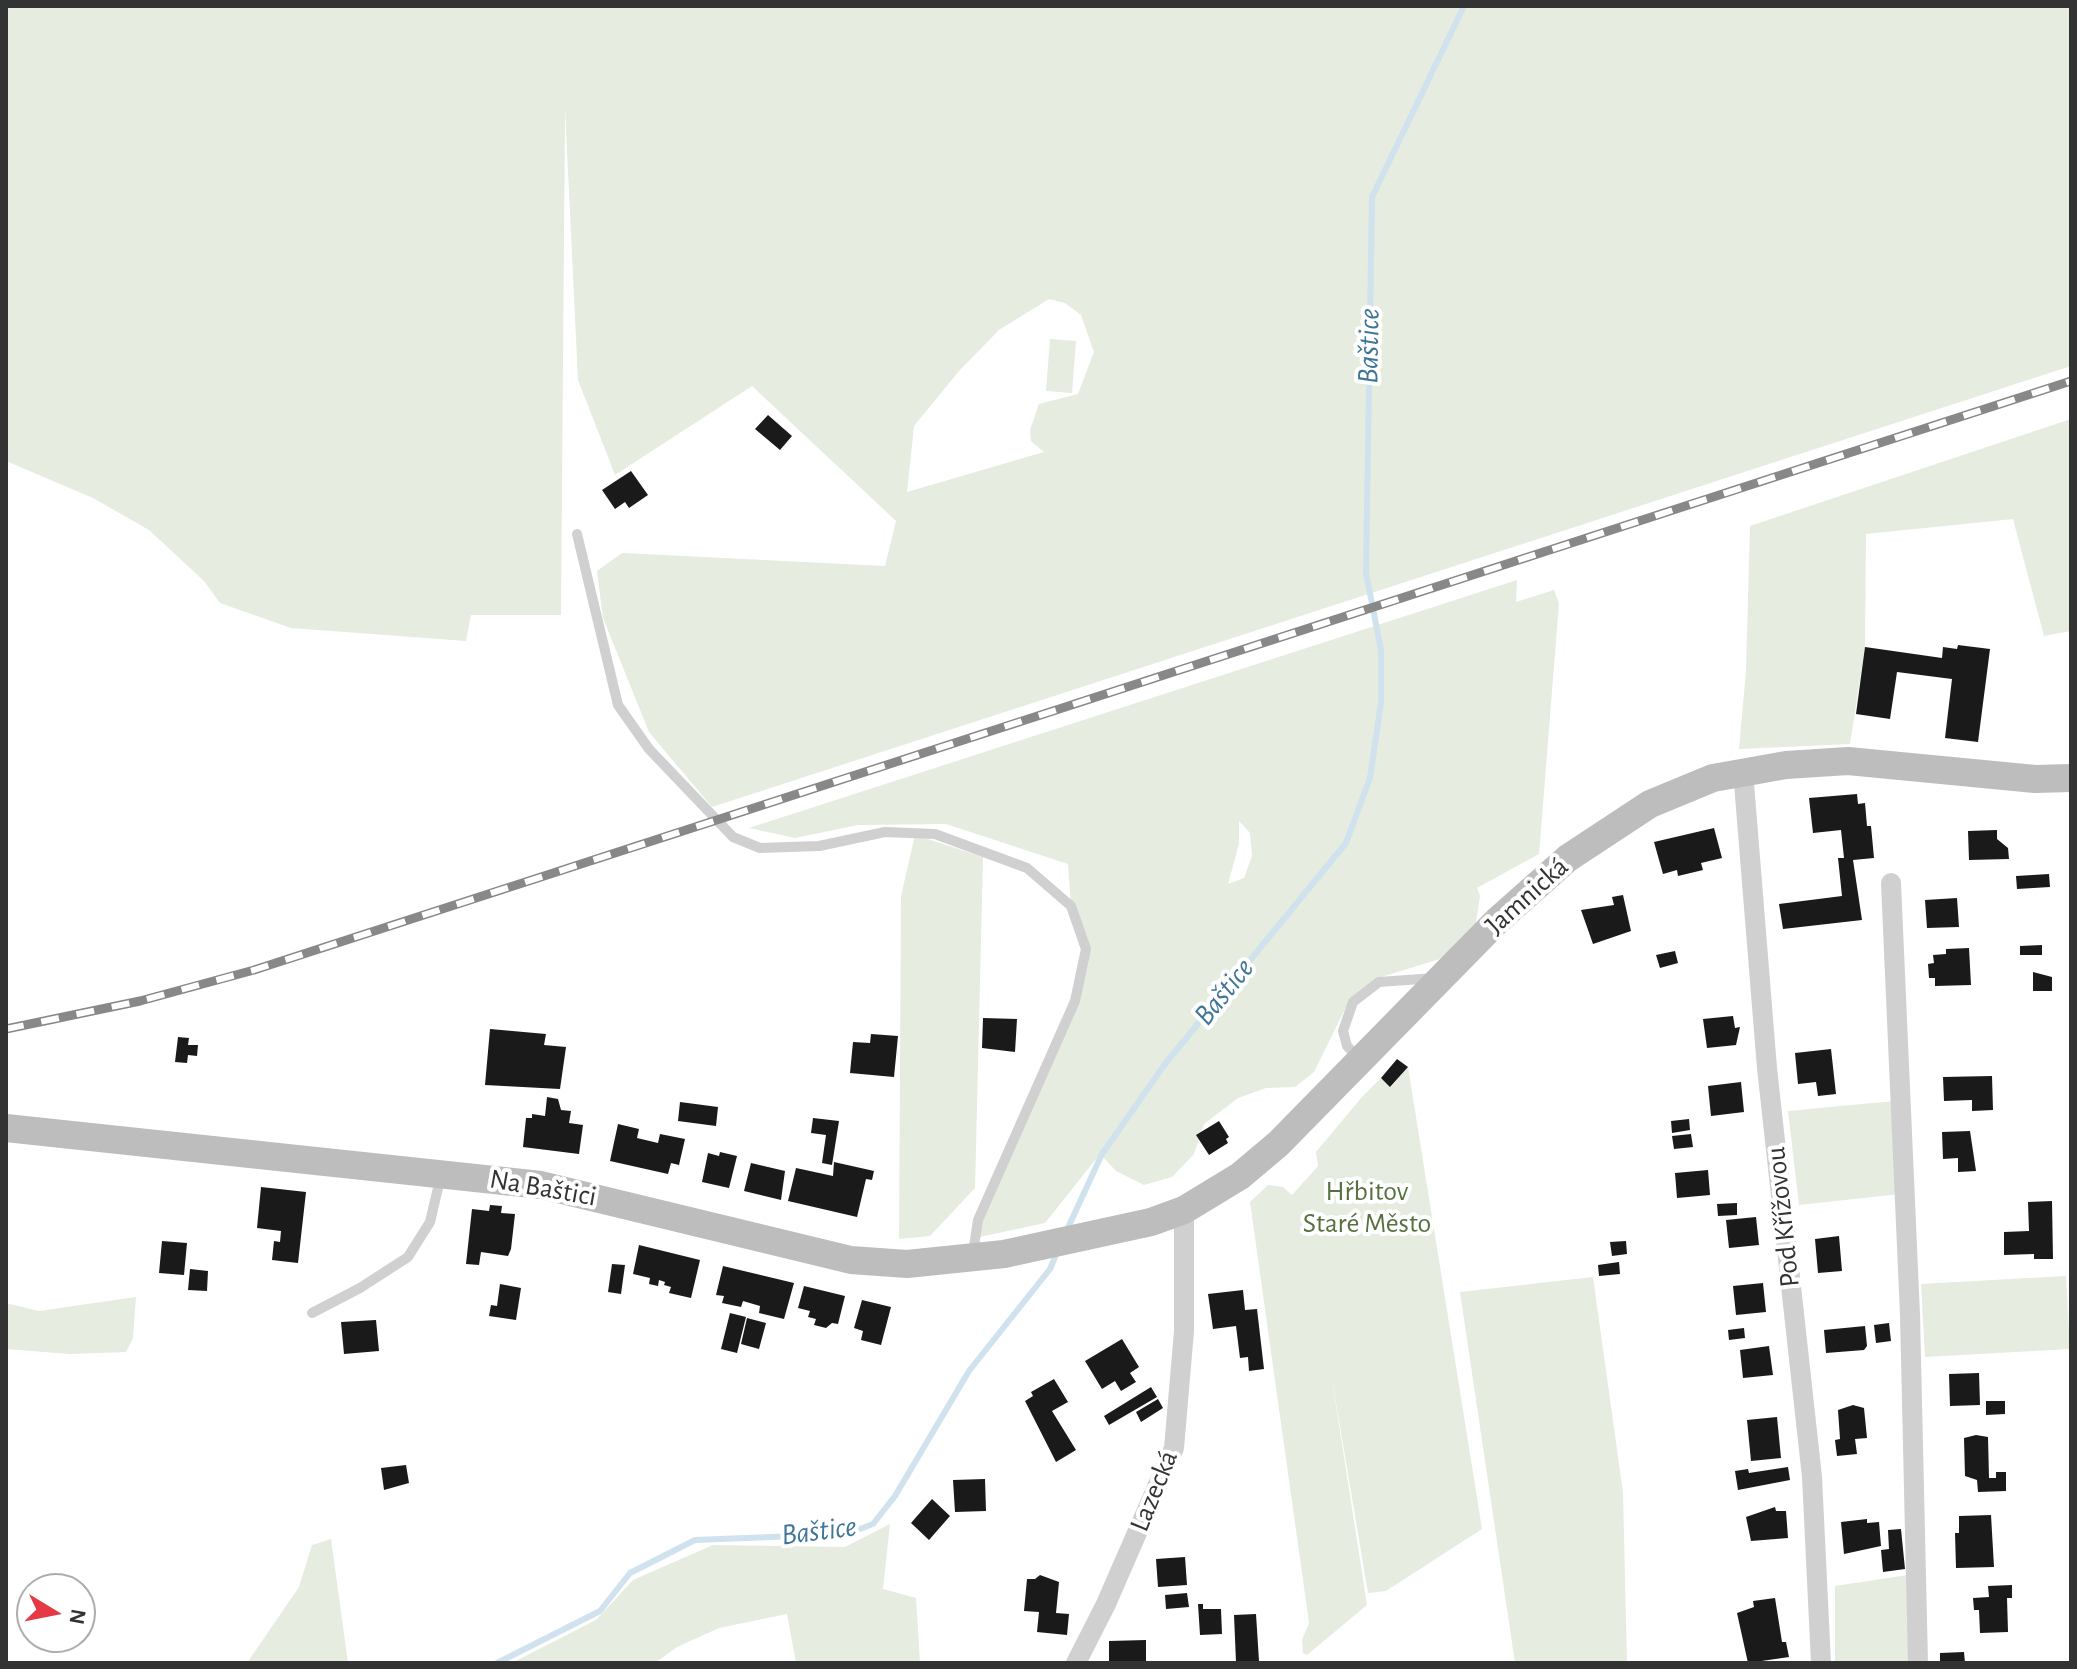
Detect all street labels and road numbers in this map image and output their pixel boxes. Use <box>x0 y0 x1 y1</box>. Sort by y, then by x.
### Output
street label: Jamnická <box>1479 850 1575 942</box>
street label: Pod Křížovou <box>1759 1145 1807 1289</box>
street label: Na Baštici <box>487 1162 599 1214</box>
street label: Lazecká <box>1123 1446 1185 1536</box>

